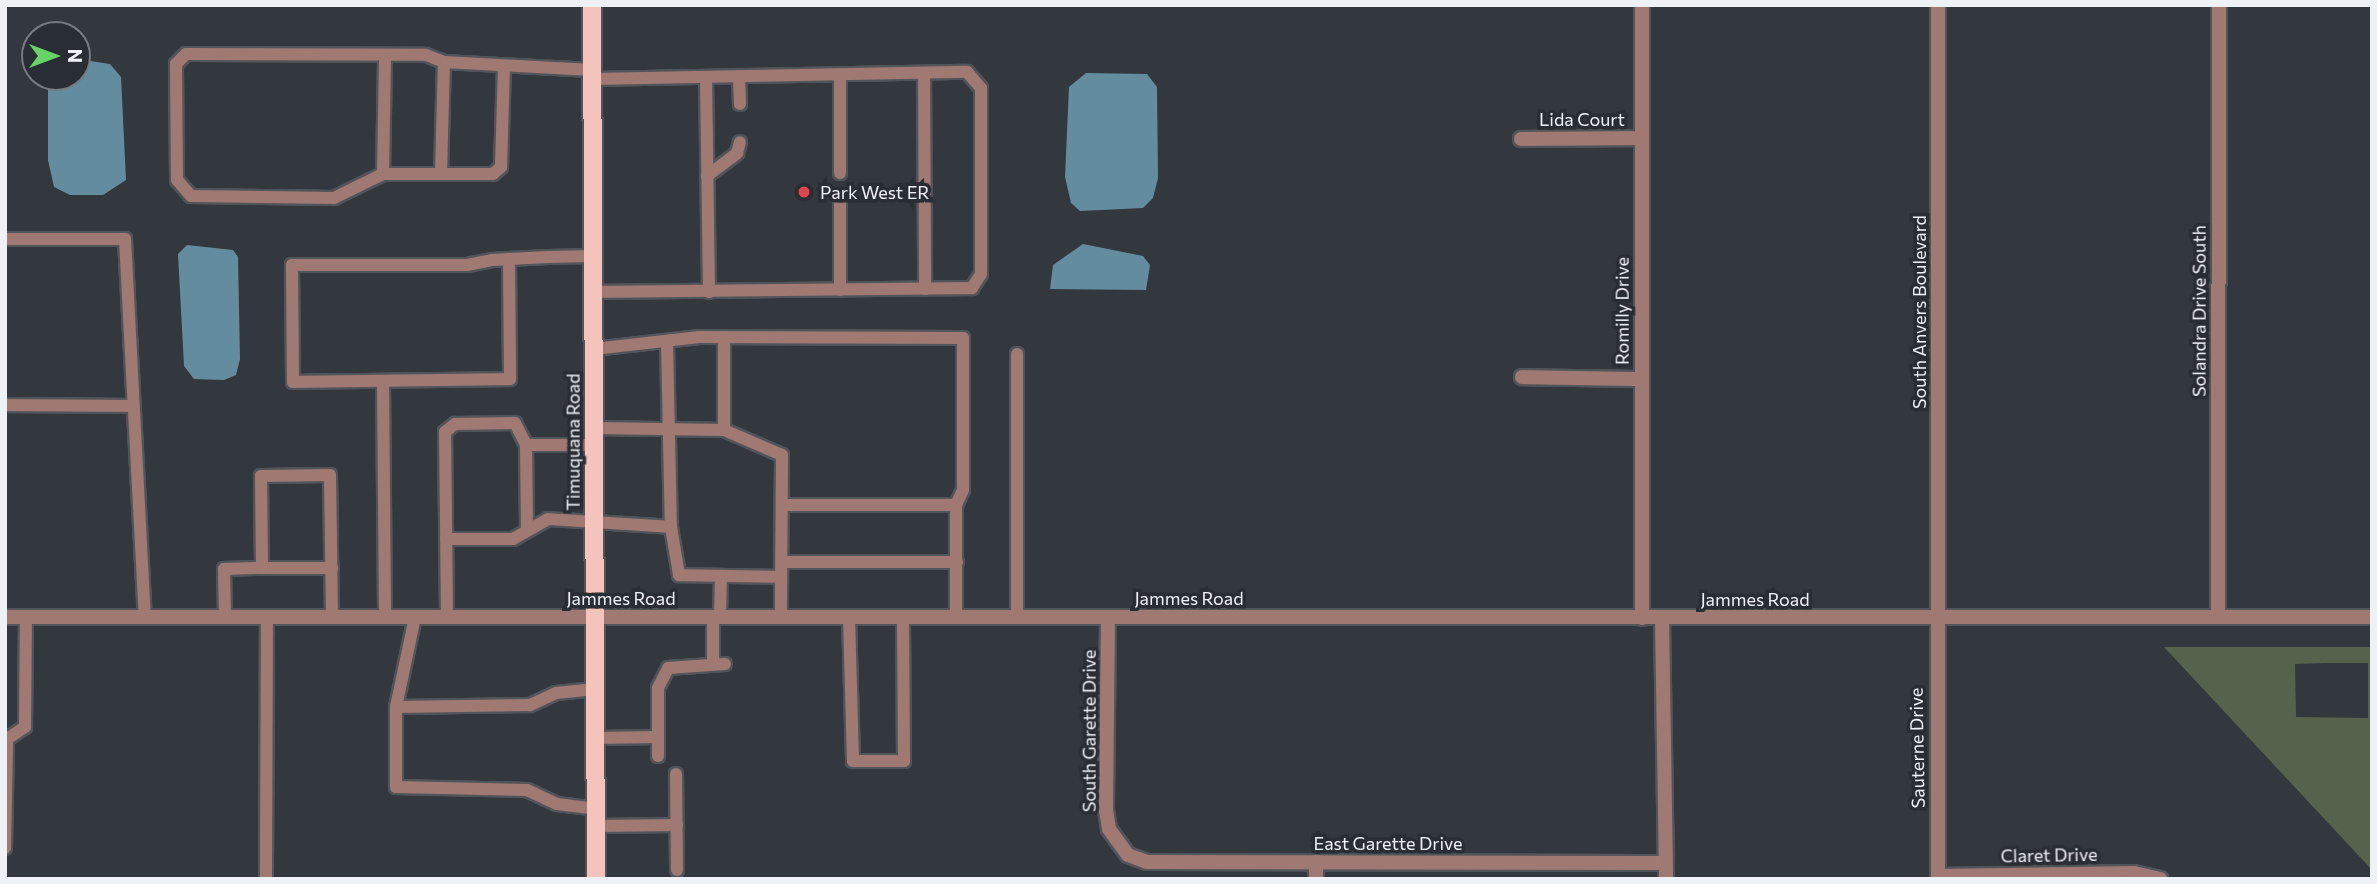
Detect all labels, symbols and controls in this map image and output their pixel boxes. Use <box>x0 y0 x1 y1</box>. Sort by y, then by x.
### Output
north arrow <box>21 21 91 91</box>
text: N <box>64 49 87 63</box>
street label: Lida Court <box>1539 108 1625 130</box>
place label: Park West ER <box>820 181 929 203</box>
marker: Park West ER <box>794 182 814 202</box>
street label: South Anvers Boulevard <box>1908 215 1930 409</box>
street label: Solandra Drive South <box>2188 225 2210 397</box>
street label: Romilly Drive <box>1611 257 1633 365</box>
street label: Timuquana Road <box>562 373 584 511</box>
street label: Jammes Road <box>566 587 676 609</box>
street label: Jammes Road <box>1134 587 1244 609</box>
street label: Jammes Road <box>1700 588 1810 610</box>
street label: South Garette Drive <box>1078 650 1100 812</box>
street label: Sauterne Drive <box>1905 687 1929 809</box>
street label: East Garette Drive <box>1314 832 1462 854</box>
street label: Claret Drive <box>2000 843 2098 867</box>

